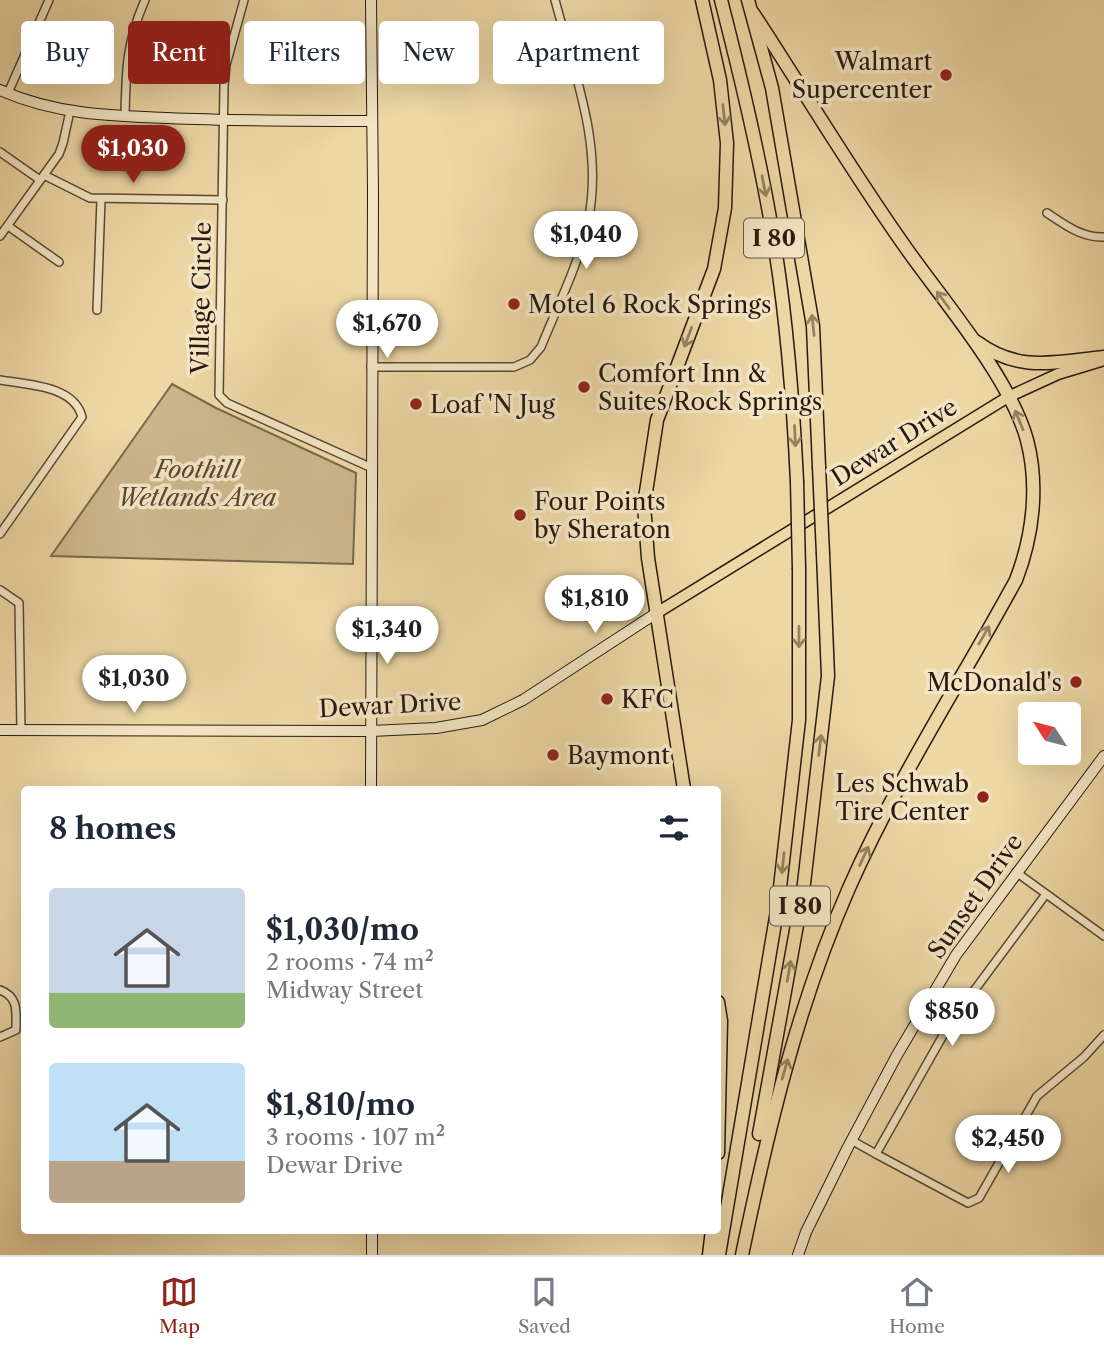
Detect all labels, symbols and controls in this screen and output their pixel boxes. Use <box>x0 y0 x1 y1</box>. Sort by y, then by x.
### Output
chip: Buy <box>21 21 114 84</box>
chip: Rent <box>128 21 230 84</box>
chip: Filters <box>244 21 365 84</box>
chip: New <box>379 21 479 84</box>
chip: Apartment <box>493 21 664 84</box>
place label: Walmart Supercenter <box>792 47 933 104</box>
marker: Walmart Supercenter <box>938 67 954 83</box>
one-way arrow <box>718 103 731 126</box>
pin: $1,030 <box>76 125 190 185</box>
text: $1,030 <box>97 134 169 162</box>
one-way arrow <box>757 174 771 197</box>
pin: $1,040 <box>529 212 643 271</box>
road number: I 80 <box>744 218 804 258</box>
text: $1,040 <box>550 220 622 248</box>
street label: Village Circle <box>185 221 217 376</box>
place label: Motel 6 Rock Springs <box>528 290 771 319</box>
one-way arrow <box>935 291 950 309</box>
marker: Motel 6 Rock Springs <box>506 296 522 312</box>
pin: $1,670 <box>330 300 444 360</box>
text: $1,670 <box>352 309 422 337</box>
one-way arrow <box>806 314 819 337</box>
one-way arrow <box>681 325 694 347</box>
place label: Comfort Inn & Suites Rock Springs <box>598 359 822 416</box>
marker: Comfort Inn & Suites Rock Springs <box>576 379 592 395</box>
place label: Loaf 'N Jug <box>430 390 555 419</box>
street label: Dewar Drive <box>826 392 962 492</box>
marker: Loaf 'N Jug <box>408 396 424 412</box>
one-way arrow <box>1012 410 1025 432</box>
one-way arrow <box>788 424 801 447</box>
park label: Foothill Wetlands Area <box>117 455 277 512</box>
place label: Four Points by Sheraton <box>534 487 671 544</box>
marker: Four Points by Sheraton <box>512 507 528 523</box>
pin: $1,810 <box>538 576 652 635</box>
text: $1,810 <box>561 584 629 612</box>
pin: $1,340 <box>330 606 444 666</box>
text: $1,340 <box>352 615 422 643</box>
one-way arrow <box>792 625 806 648</box>
one-way arrow <box>977 625 991 645</box>
pin: $1,030 <box>77 656 191 715</box>
text: $1,030 <box>98 664 170 692</box>
place label: McDonald's <box>927 668 1062 697</box>
marker: McDonald's <box>1068 674 1084 690</box>
place label: KFC <box>621 685 674 714</box>
street label: Dewar Drive <box>318 687 462 723</box>
marker: KFC <box>599 691 615 707</box>
north arrow <box>1018 702 1082 765</box>
map controls <box>1018 702 1081 765</box>
one-way arrow <box>813 735 826 757</box>
place label: Baymont <box>567 741 670 770</box>
marker: Baymont <box>545 747 561 763</box>
place label: Les Schwab Tire Center <box>835 769 969 826</box>
marker: Les Schwab Tire Center <box>975 789 991 805</box>
icon: filters <box>655 809 693 847</box>
text: 8 homes <box>49 810 176 847</box>
street label: Sunset Drive <box>921 828 1029 964</box>
one-way arrow <box>858 846 871 867</box>
one-way arrow <box>776 852 789 874</box>
road number: I 80 <box>770 886 830 925</box>
text: $1,030/mo <box>266 911 419 948</box>
icon: home <box>105 916 189 1000</box>
text: 2 rooms · 74 m² <box>266 948 434 976</box>
one-way arrow <box>783 960 796 983</box>
text: Midway Street <box>266 976 423 1004</box>
pin: $850 <box>911 988 993 1048</box>
text: $850 <box>925 997 979 1025</box>
one-way arrow <box>779 1059 792 1081</box>
text: $1,810/mo <box>266 1086 415 1123</box>
icon: home <box>105 1091 189 1175</box>
pin: $2,450 <box>951 1116 1065 1175</box>
text: 3 rooms · 107 m² <box>266 1123 445 1151</box>
text: $2,450 <box>971 1124 1045 1152</box>
text: Dewar Drive <box>266 1151 403 1179</box>
tab: Map <box>159 1273 200 1338</box>
tab: Saved <box>518 1273 571 1338</box>
tab: Home <box>889 1273 945 1338</box>

